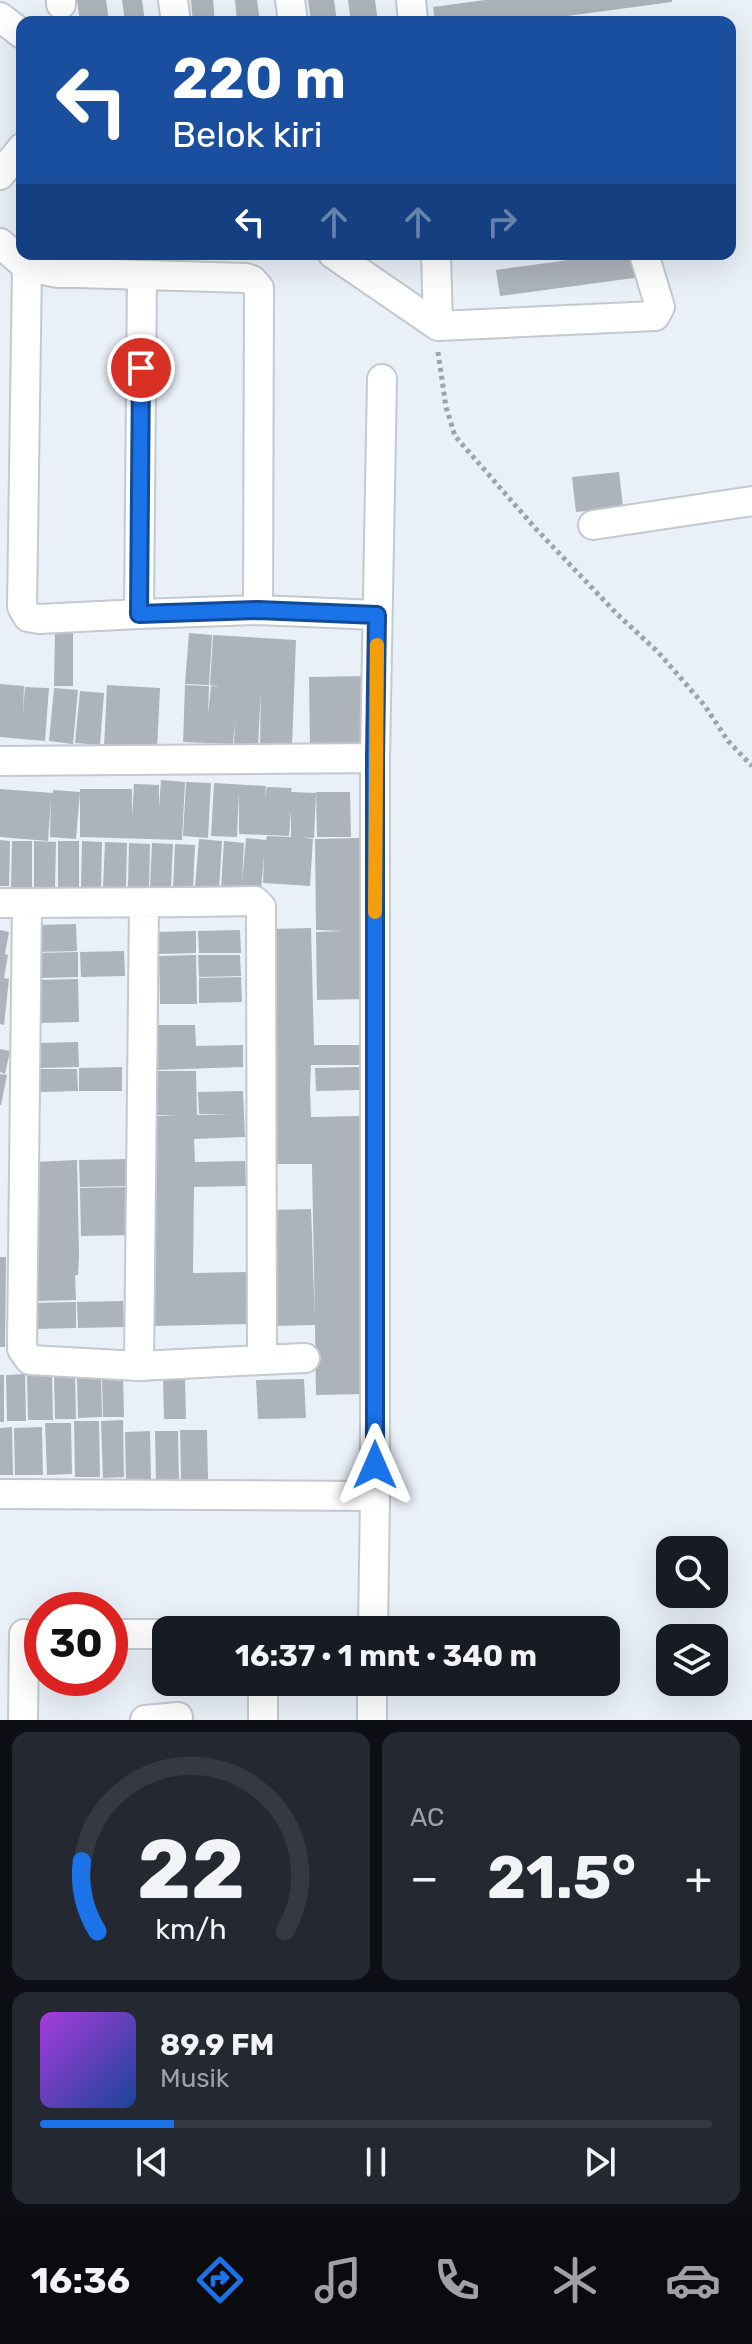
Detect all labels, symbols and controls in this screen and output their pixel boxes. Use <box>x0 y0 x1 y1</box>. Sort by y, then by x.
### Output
text: 220 m <box>172 46 346 112</box>
icon: left <box>40 48 144 152</box>
text: Belok kiri <box>172 113 322 156</box>
icon: left <box>228 200 272 244</box>
icon: ahead <box>312 200 356 244</box>
icon: ahead <box>396 200 440 244</box>
icon: right <box>480 200 524 244</box>
pin <box>107 334 175 402</box>
icon: arrive <box>119 346 163 390</box>
position arrow <box>333 1423 417 1507</box>
map controls <box>656 1536 728 1696</box>
button: search <box>656 1536 728 1608</box>
speed limit sign: 30 <box>24 1592 128 1696</box>
button: layers <box>656 1624 728 1696</box>
text: 16:37 · 1 mnt · 340 m <box>235 1638 537 1674</box>
text: AC <box>410 1802 444 1833</box>
text: 22 <box>137 1820 245 1919</box>
text: 21.5° <box>487 1842 636 1913</box>
text: − <box>410 1852 439 1904</box>
text: + <box>685 1852 712 1904</box>
text: km/h <box>155 1912 227 1946</box>
text: 89.9 FM <box>160 2027 274 2063</box>
text: Musik <box>160 2063 229 2094</box>
icon: previous <box>130 2140 174 2184</box>
icon: pause <box>354 2140 398 2184</box>
icon: next <box>578 2140 622 2184</box>
icon: directions <box>192 2252 248 2308</box>
icon: music <box>310 2252 366 2308</box>
icon: phone <box>429 2252 485 2308</box>
icon: climate <box>547 2252 603 2308</box>
icon: car <box>665 2252 721 2308</box>
text: 16:36 <box>31 2259 130 2302</box>

